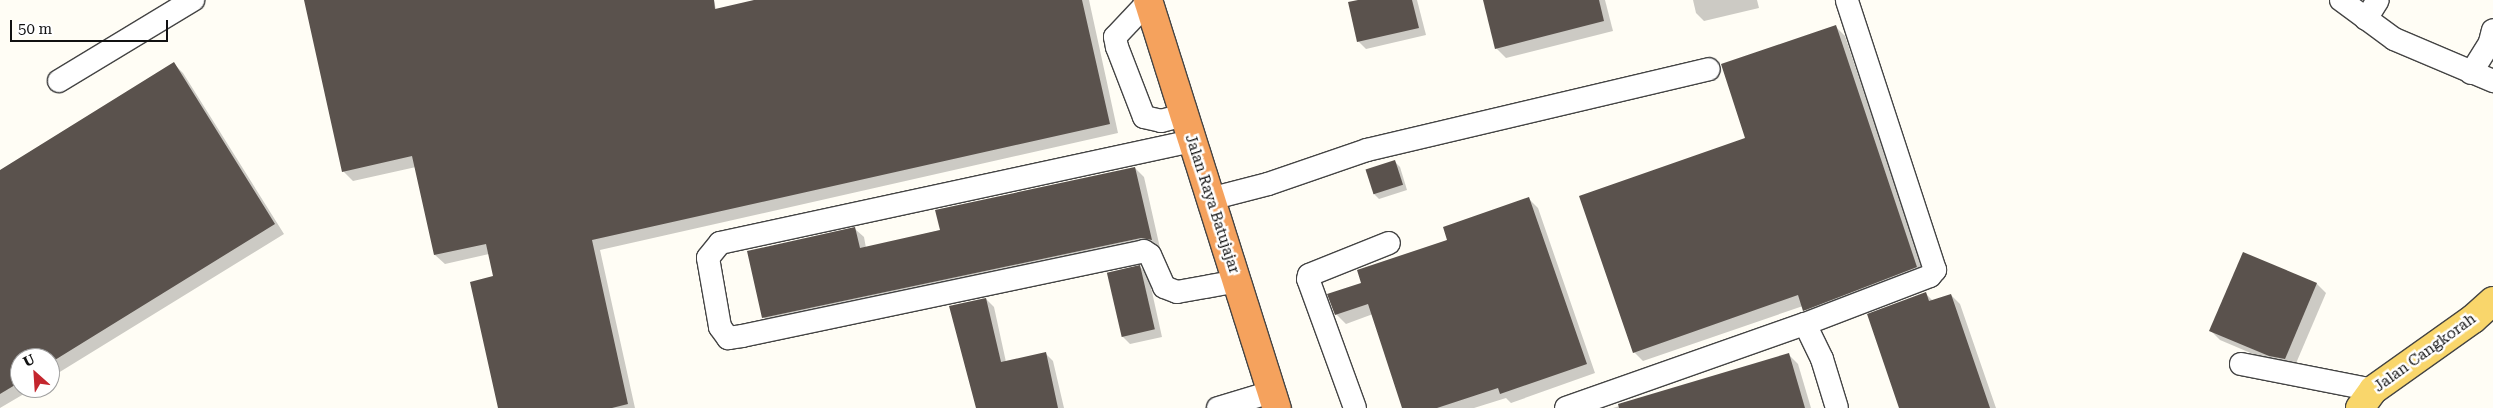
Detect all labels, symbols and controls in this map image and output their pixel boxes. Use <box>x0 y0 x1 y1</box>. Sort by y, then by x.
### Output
scale bar <box>12 10 170 42</box>
text: 50 m <box>18 20 52 38</box>
street label: Jalan Raya Batujajar <box>1181 132 1243 276</box>
street label: Jalan Cangkorah <box>2371 310 2479 396</box>
north arrow <box>10 348 60 398</box>
text: U <box>21 351 37 370</box>

